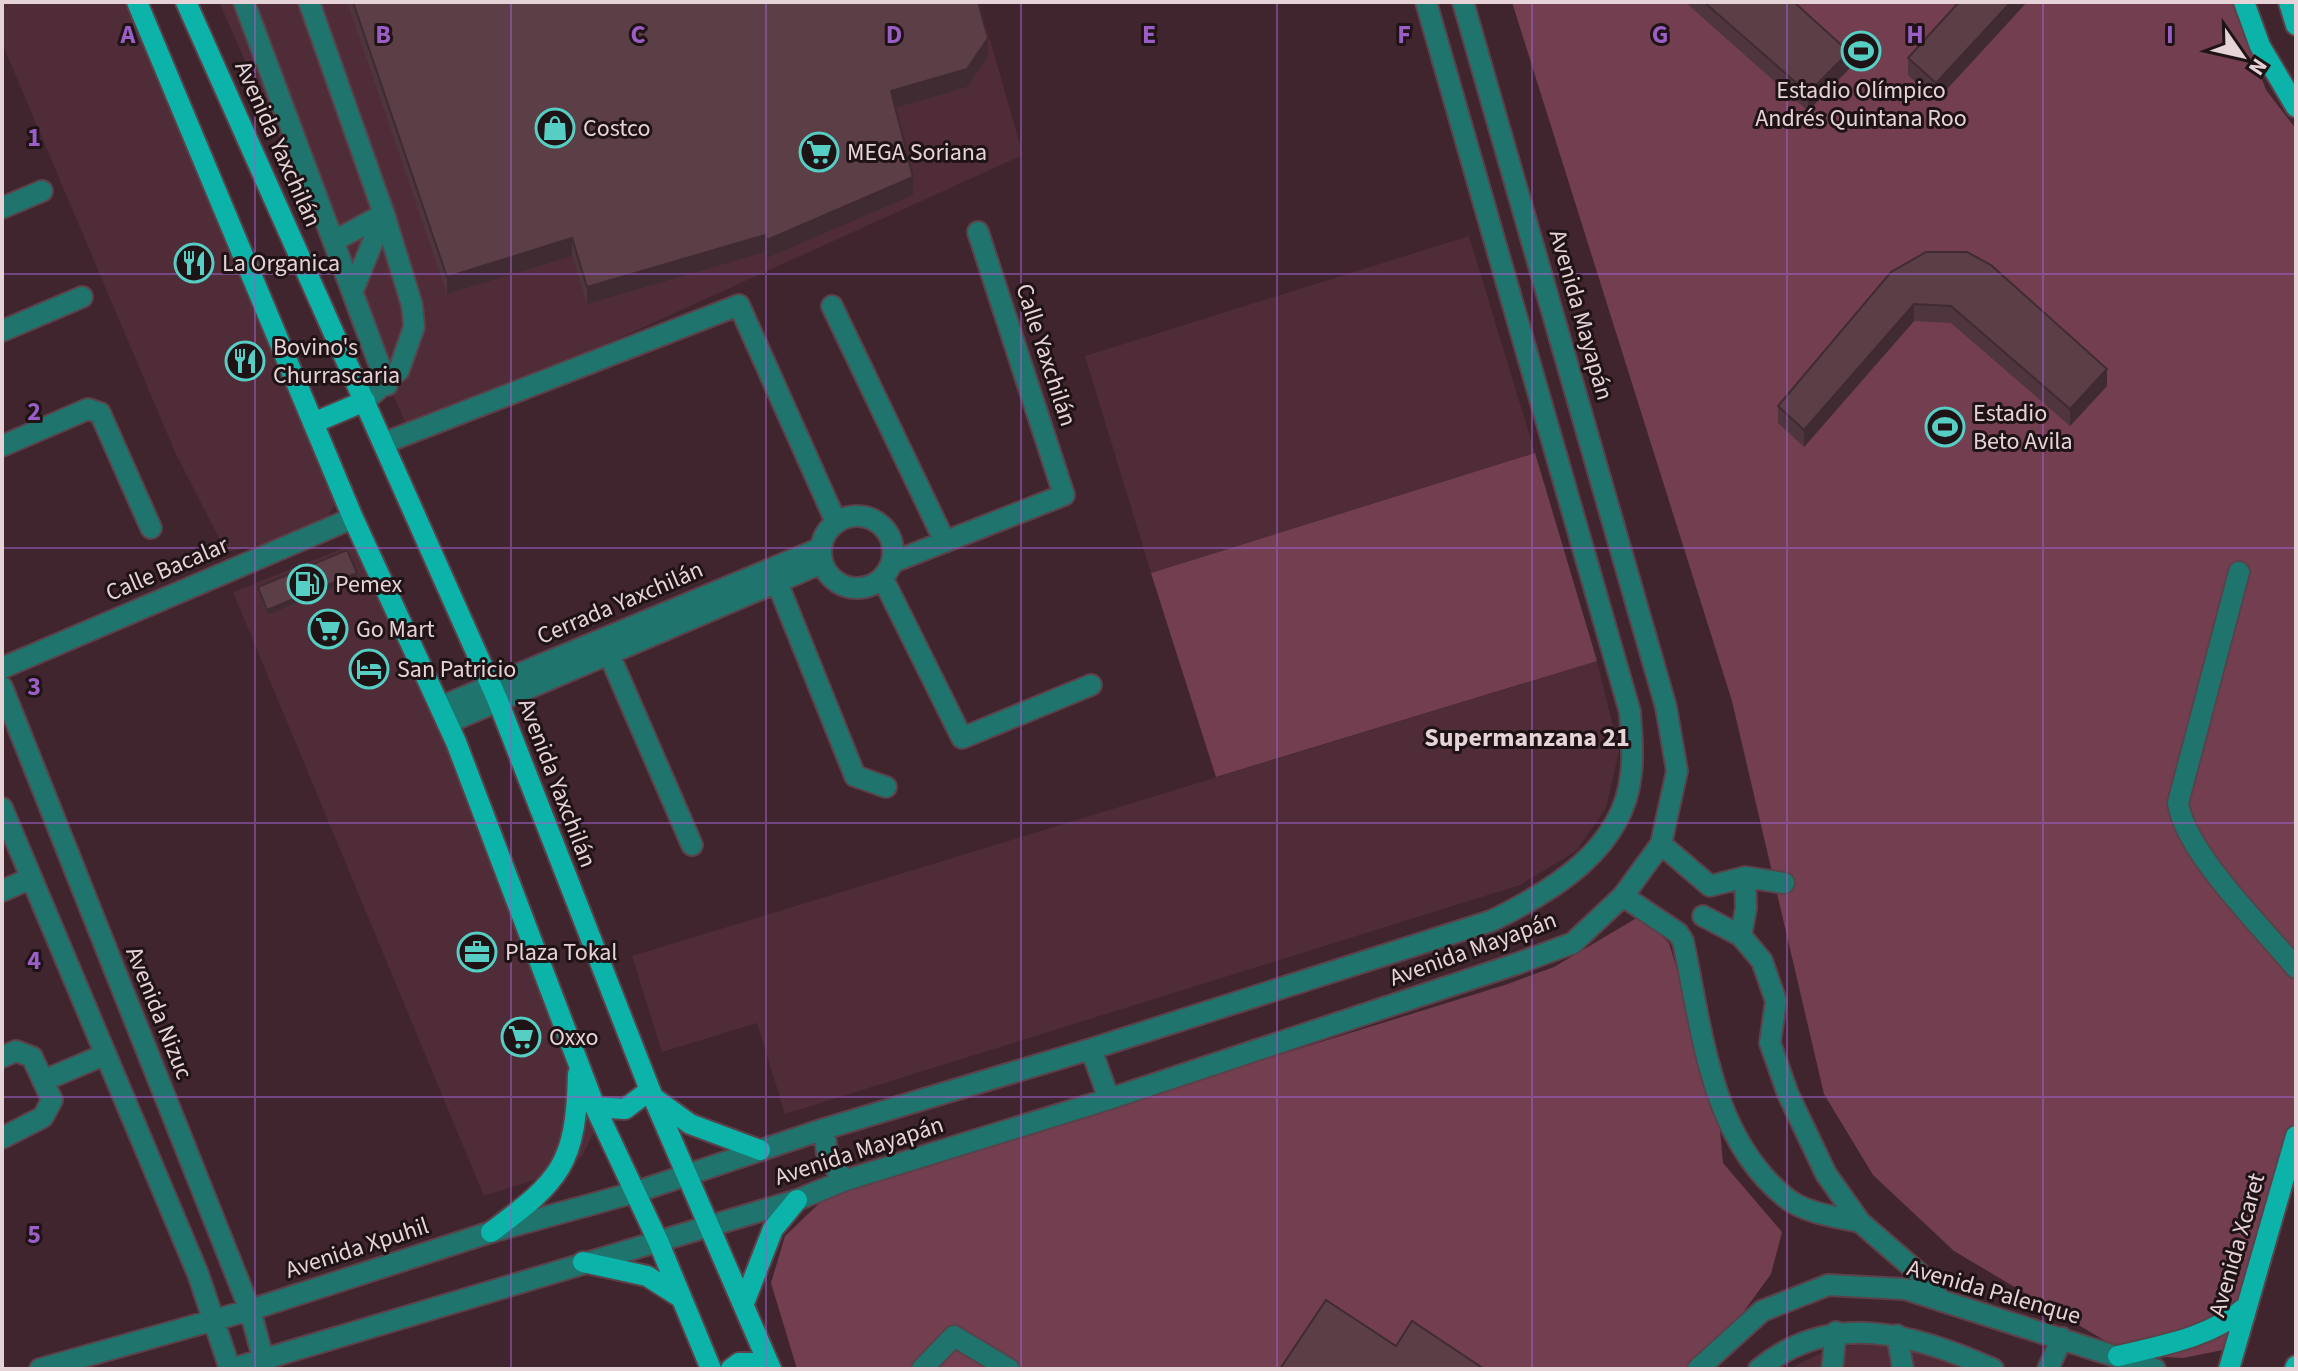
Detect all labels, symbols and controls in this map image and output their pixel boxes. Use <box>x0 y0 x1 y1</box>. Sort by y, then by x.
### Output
text: A <box>120 16 137 53</box>
text: B <box>375 16 391 53</box>
text: C <box>630 16 646 53</box>
text: D <box>886 16 902 53</box>
text: E <box>1142 16 1156 53</box>
text: F <box>1397 16 1411 53</box>
text: G <box>1652 16 1668 53</box>
text: H <box>1906 16 1924 53</box>
text: I <box>2166 16 2174 53</box>
north arrow <box>2202 16 2282 96</box>
sports icon: Estadio Olímpico Andrés Quintana Roo <box>1840 30 1882 72</box>
text: N <box>2240 52 2275 82</box>
street label: Avenida Yaxchilán <box>226 55 330 233</box>
place label: Estadio Olímpico Andrés Quintana Roo <box>1755 73 1967 136</box>
shop icon: Costco <box>534 107 576 149</box>
place label: Costco <box>583 111 650 146</box>
text: 1 <box>27 119 41 156</box>
supermarket icon: MEGA Soriana <box>798 131 840 173</box>
place label: MEGA Soriana <box>847 135 987 170</box>
street label: Avenida Mayapán <box>1540 226 1622 404</box>
restaurant icon: La Organica <box>173 242 215 284</box>
place label: La Organica <box>222 246 340 281</box>
street label: Calle Yaxchilán <box>1006 279 1086 431</box>
place label: Bovino's Churrascaria <box>273 330 400 393</box>
restaurant icon: Bovino's Churrascaria <box>224 340 266 382</box>
text: 2 <box>27 393 41 430</box>
place label: Estadio Beto Avila <box>1973 396 2073 459</box>
sports icon: Estadio Beto Avila <box>1924 406 1966 448</box>
street label: Calle Bacalar <box>100 527 234 611</box>
street label: Cerrada Yaxchilán <box>531 552 709 654</box>
fuel station icon: Pemex <box>286 563 328 605</box>
place label: Pemex <box>335 567 403 602</box>
supermarket icon: Go Mart <box>307 608 349 650</box>
place label: Go Mart <box>356 612 435 647</box>
hotel icon: San Patricio <box>348 648 390 690</box>
place label: San Patricio <box>397 652 516 687</box>
text: 3 <box>27 668 41 705</box>
street label: Avenida Yaxchilán <box>509 693 605 873</box>
district label: Supermanzana 21 <box>1424 719 1630 756</box>
street label: Avenida Mayapán <box>1384 903 1562 995</box>
office icon: Plaza Tokal <box>456 931 498 973</box>
place label: Plaza Tokal <box>505 935 618 970</box>
street label: Avenida Nizuc <box>116 941 202 1085</box>
text: 4 <box>27 942 41 979</box>
supermarket icon: Oxxo <box>500 1016 542 1058</box>
place label: Oxxo <box>549 1020 599 1055</box>
street label: Avenida Mayapán <box>770 1107 948 1195</box>
street label: Avenida Xcaret <box>2200 1169 2274 1321</box>
street label: Avenida Xpuhil <box>281 1208 433 1288</box>
text: 5 <box>27 1216 41 1253</box>
street label: Avenida Palenque <box>1903 1250 2085 1334</box>

